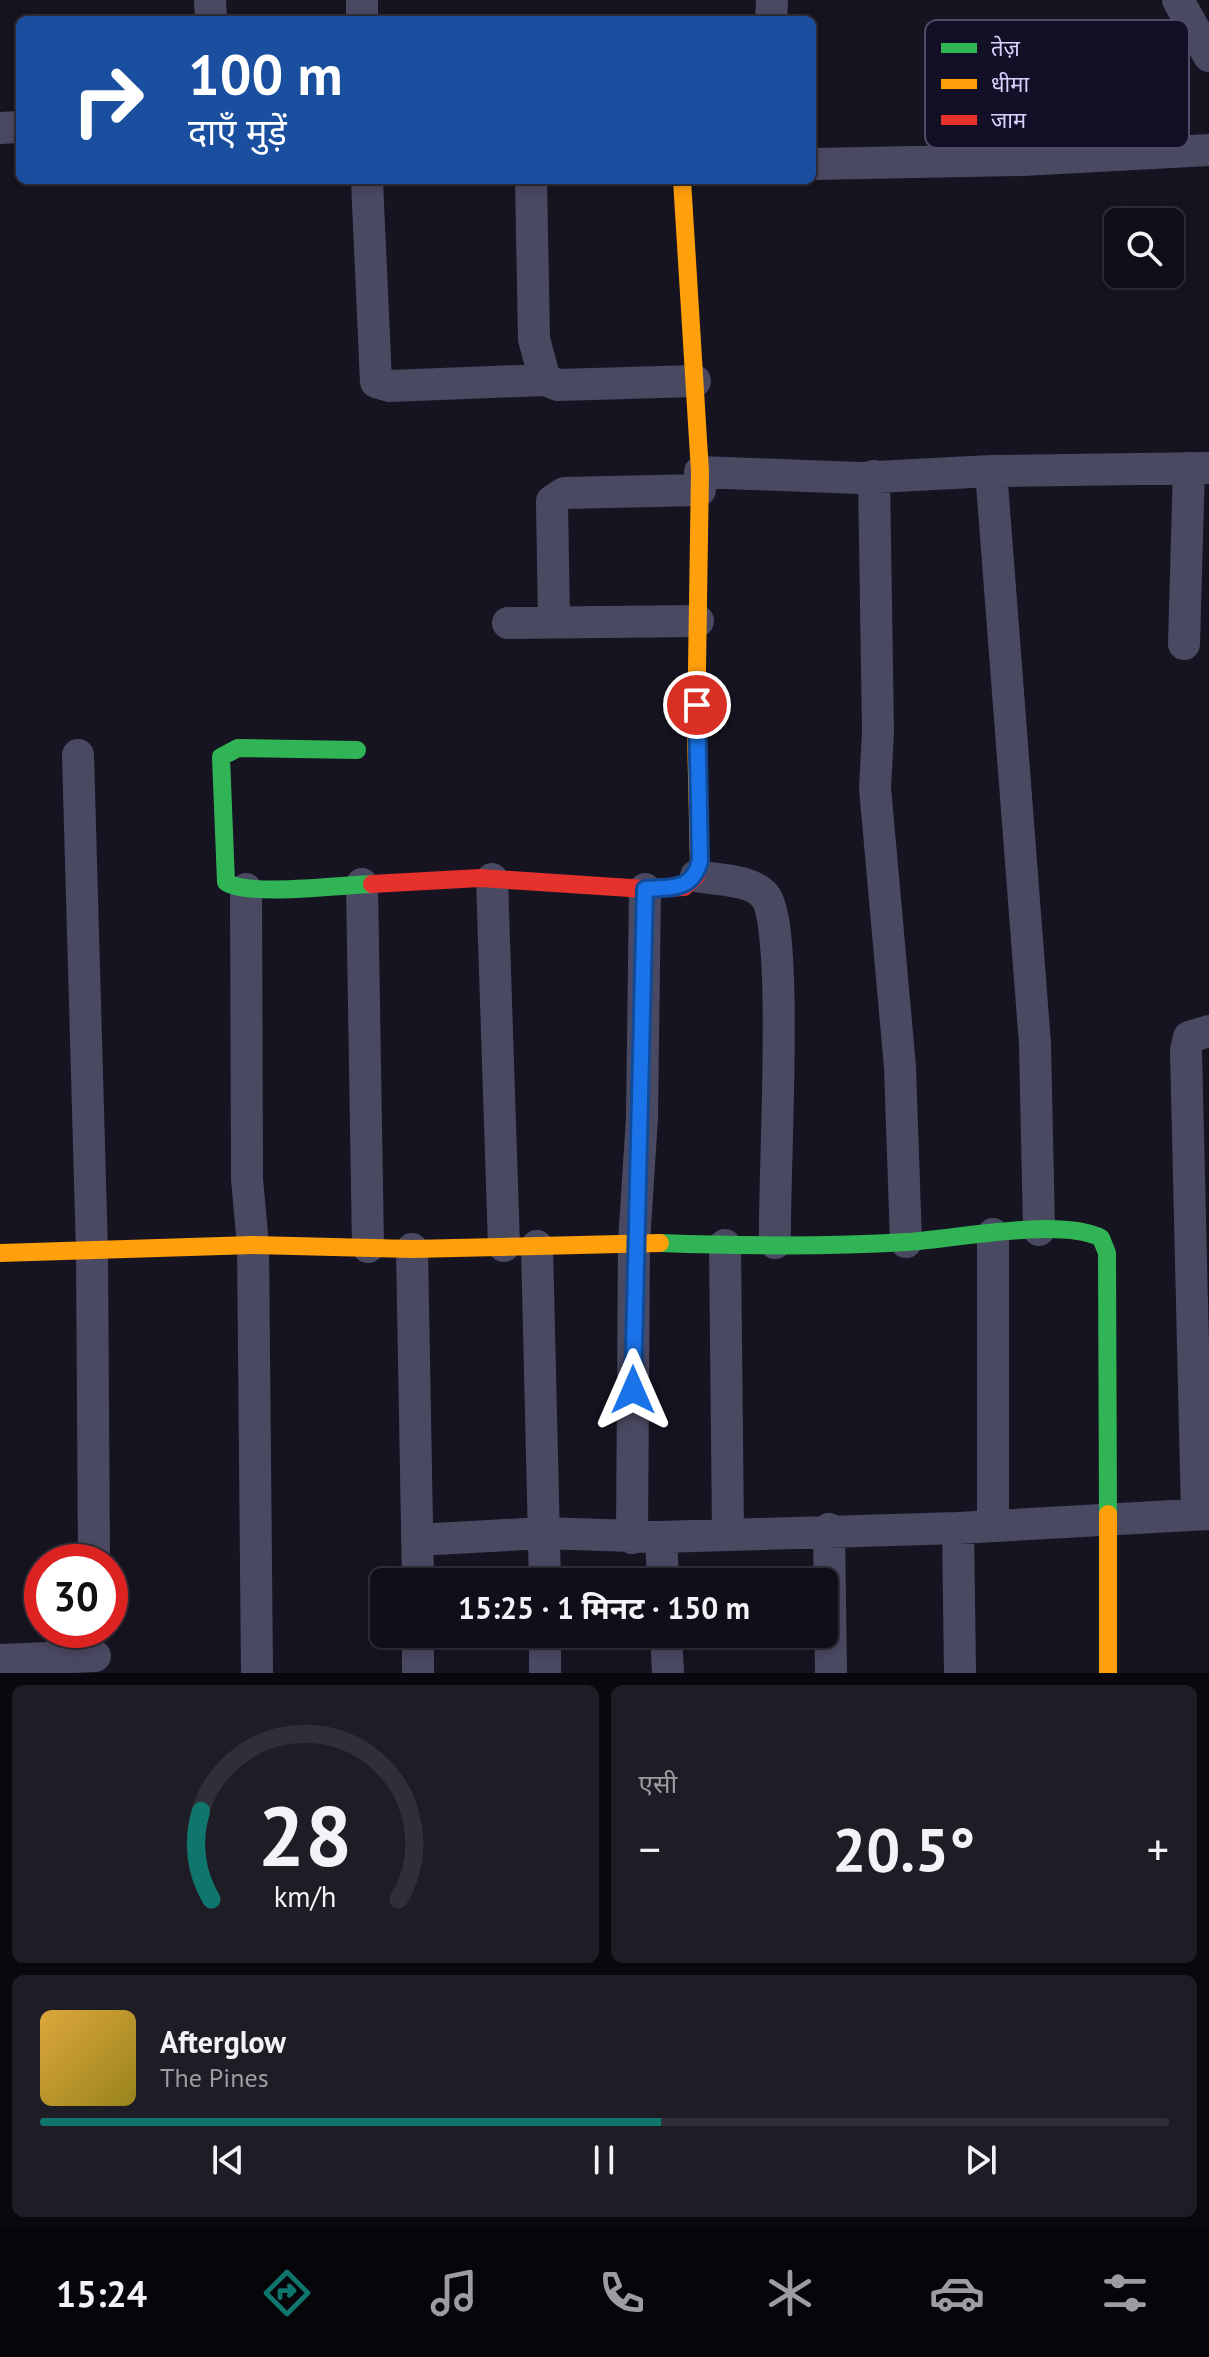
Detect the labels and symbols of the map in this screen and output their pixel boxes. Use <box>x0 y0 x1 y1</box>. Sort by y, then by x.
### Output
legend <box>925 20 1189 148</box>
text: तेज़ <box>991 34 1021 62</box>
text: धीमा <box>991 70 1029 98</box>
text: जाम <box>991 106 1027 134</box>
pin <box>663 671 731 739</box>
position arrow <box>591 1348 675 1432</box>
speed limit sign: 30 <box>24 1544 128 1648</box>

